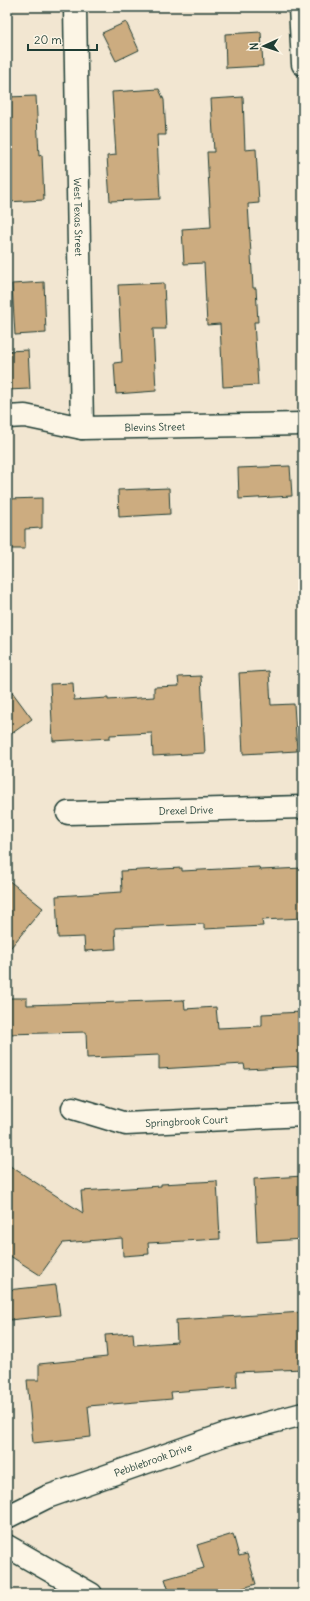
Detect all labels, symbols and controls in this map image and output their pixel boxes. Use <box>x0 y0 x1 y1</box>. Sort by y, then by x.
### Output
scale bar <box>28 26 97 52</box>
north arrow <box>244 26 284 66</box>
text: 20 m <box>34 32 62 47</box>
text: N <box>247 42 261 51</box>
street label: West Texas Street <box>71 178 86 257</box>
street label: Blevins Street <box>124 420 186 434</box>
street label: Drexel Drive <box>158 803 213 817</box>
street label: Springbrook Court <box>145 1112 229 1130</box>
street label: Pebblebrook Drive <box>112 1440 194 1479</box>

